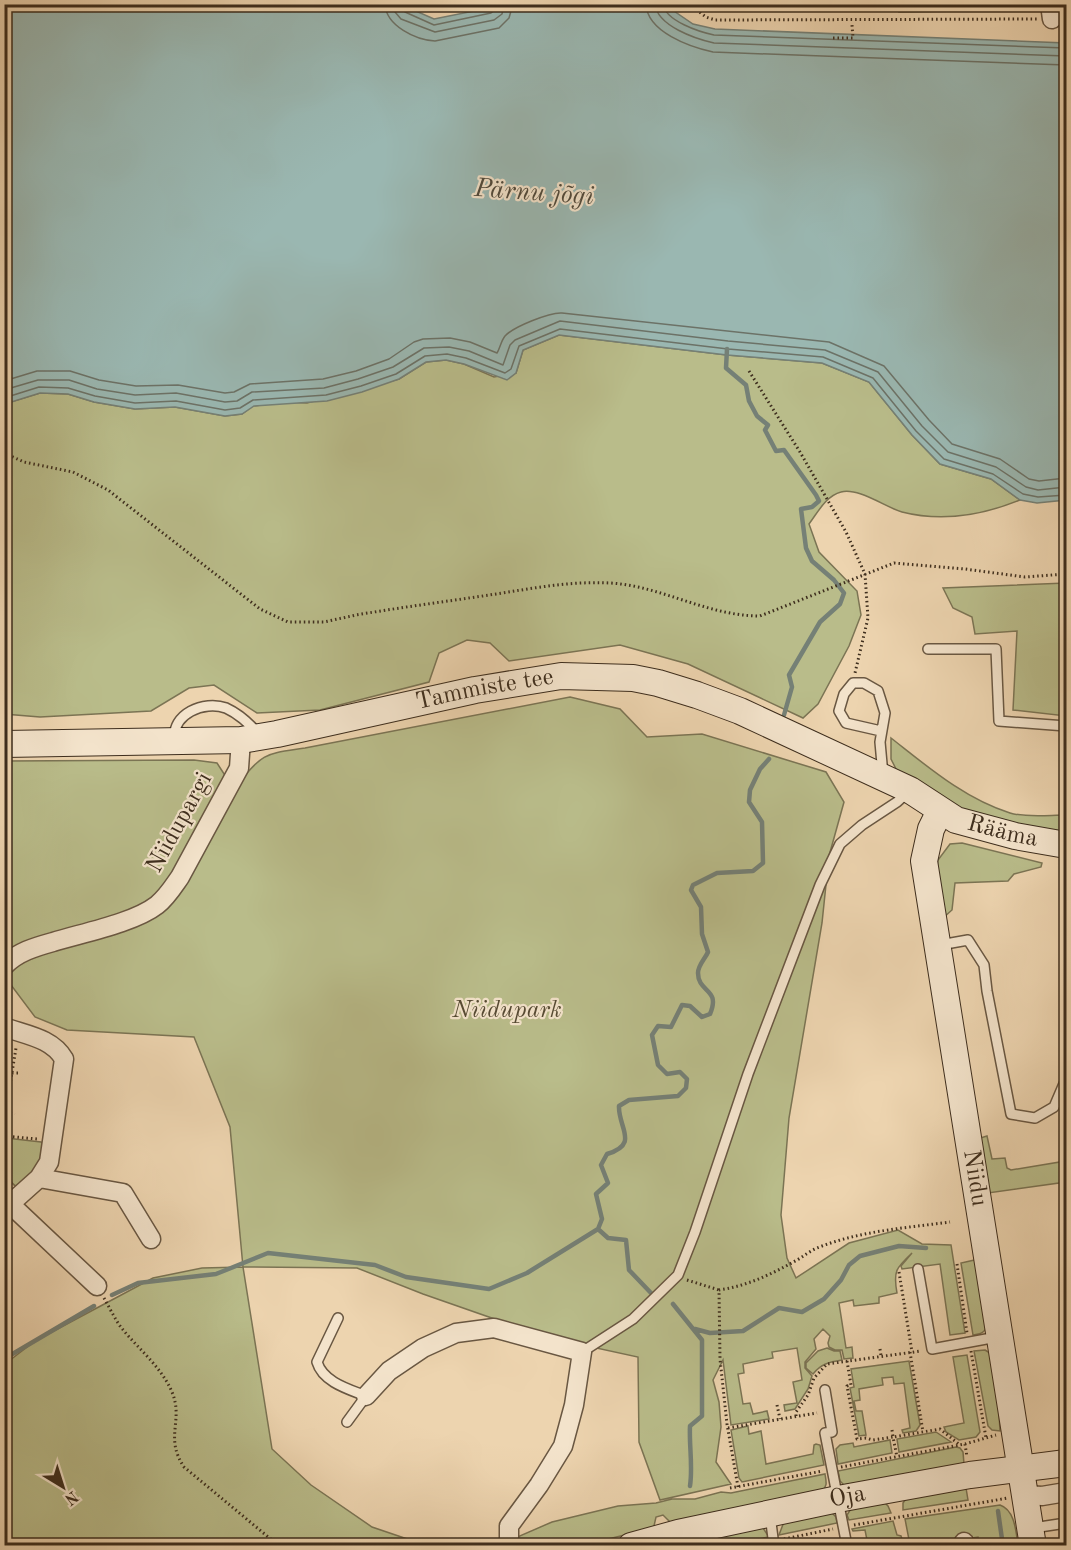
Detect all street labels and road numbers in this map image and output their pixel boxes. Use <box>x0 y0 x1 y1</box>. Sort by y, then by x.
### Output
street label: Tammiste tee <box>414 665 555 715</box>
street label: Niidupargi <box>143 769 217 877</box>
street label: Rääma <box>964 812 1040 852</box>
street label: Niidu <box>958 1148 991 1208</box>
street label: Oja <box>827 1482 868 1513</box>

